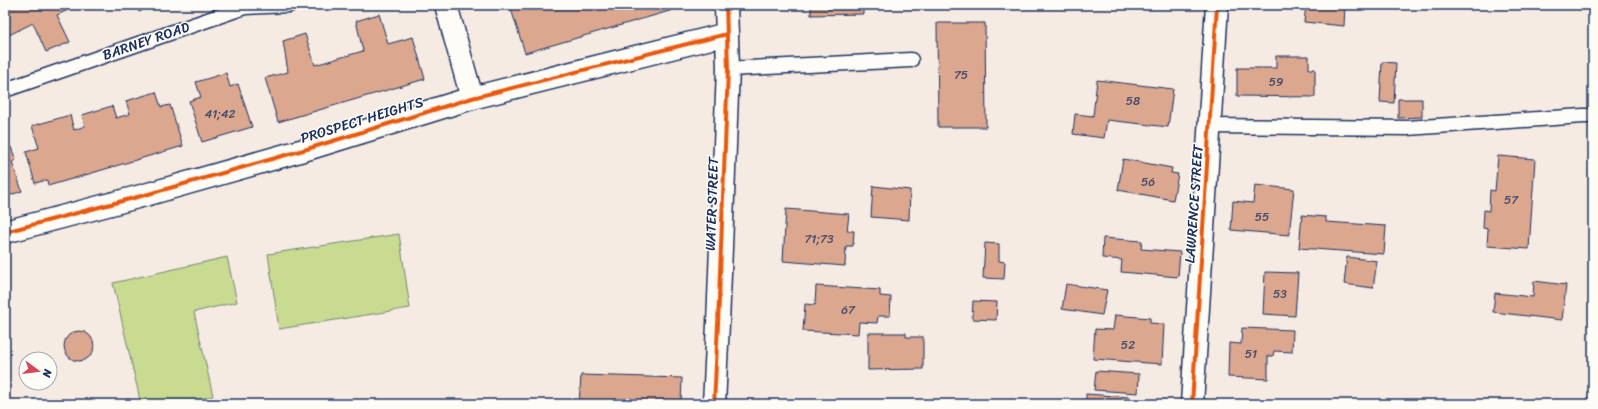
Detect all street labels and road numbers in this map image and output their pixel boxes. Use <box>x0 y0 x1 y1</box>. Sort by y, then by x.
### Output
street label: BARNEY ROAD <box>99 14 194 68</box>
street label: PROSPECT HEIGHTS <box>297 89 427 151</box>
street label: LAWRENCE STREET <box>1177 143 1211 264</box>
street label: WATER STREET <box>698 155 726 251</box>

